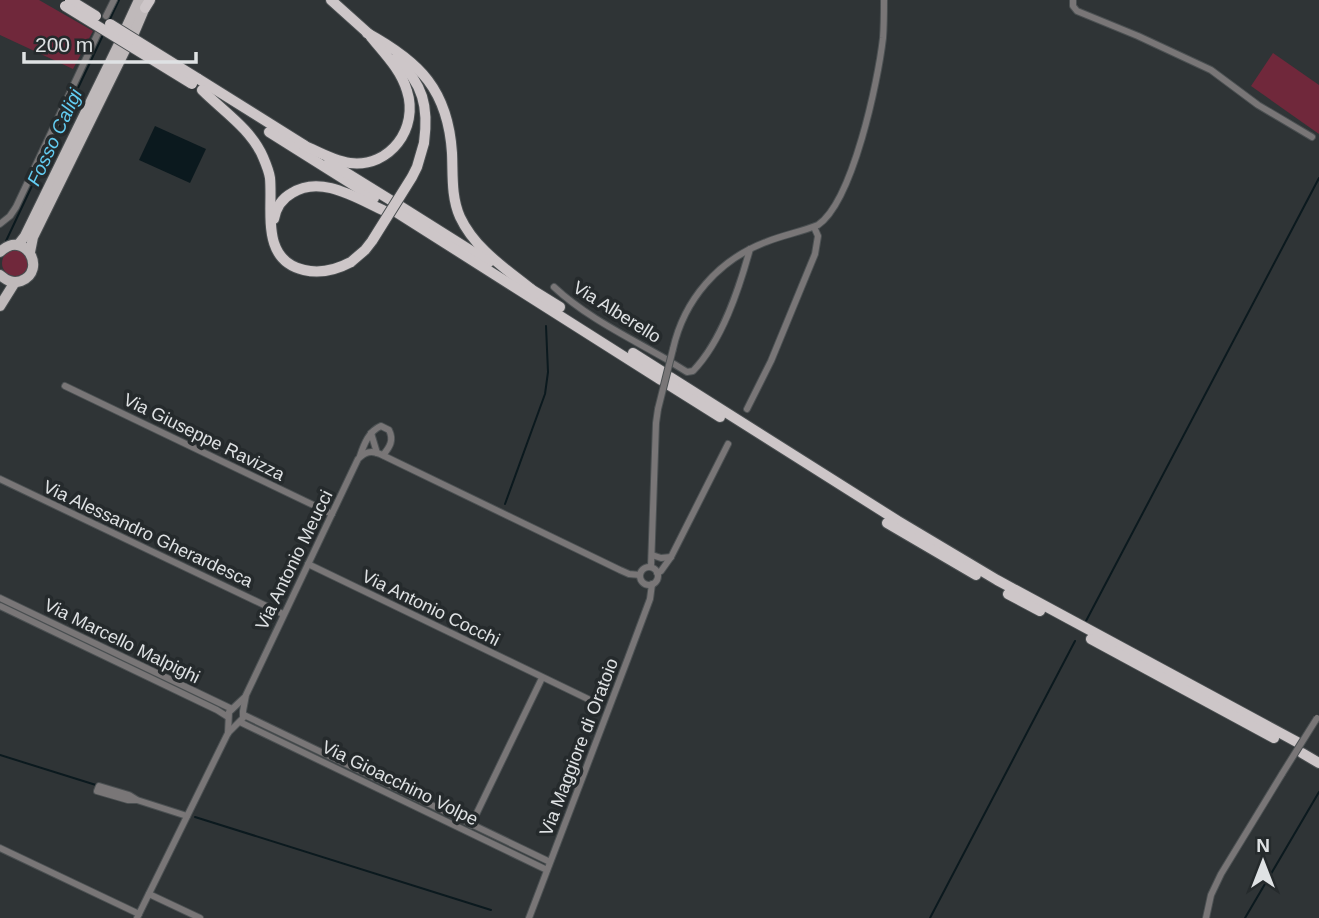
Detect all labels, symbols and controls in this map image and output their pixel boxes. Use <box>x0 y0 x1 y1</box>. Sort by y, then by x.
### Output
scale bar <box>24 21 196 65</box>
text: 200 m <box>35 33 93 56</box>
water label: Fosso Caligi <box>23 85 86 189</box>
street label: Via Alberello <box>569 277 665 347</box>
street label: Via Giuseppe Ravizza <box>120 389 289 485</box>
street label: Via Alessandro Gherardesca <box>40 477 257 592</box>
street label: Via Antonio Meucci <box>252 487 336 633</box>
street label: Via Antonio Cocchi <box>359 566 503 650</box>
street label: Via Marcello Malpighi <box>41 595 203 687</box>
street label: Via Maggiore di Oratoio <box>536 655 622 839</box>
street label: Via Gioacchino Volpe <box>319 737 481 829</box>
north arrow <box>1228 827 1298 897</box>
text: N <box>1256 835 1270 856</box>

